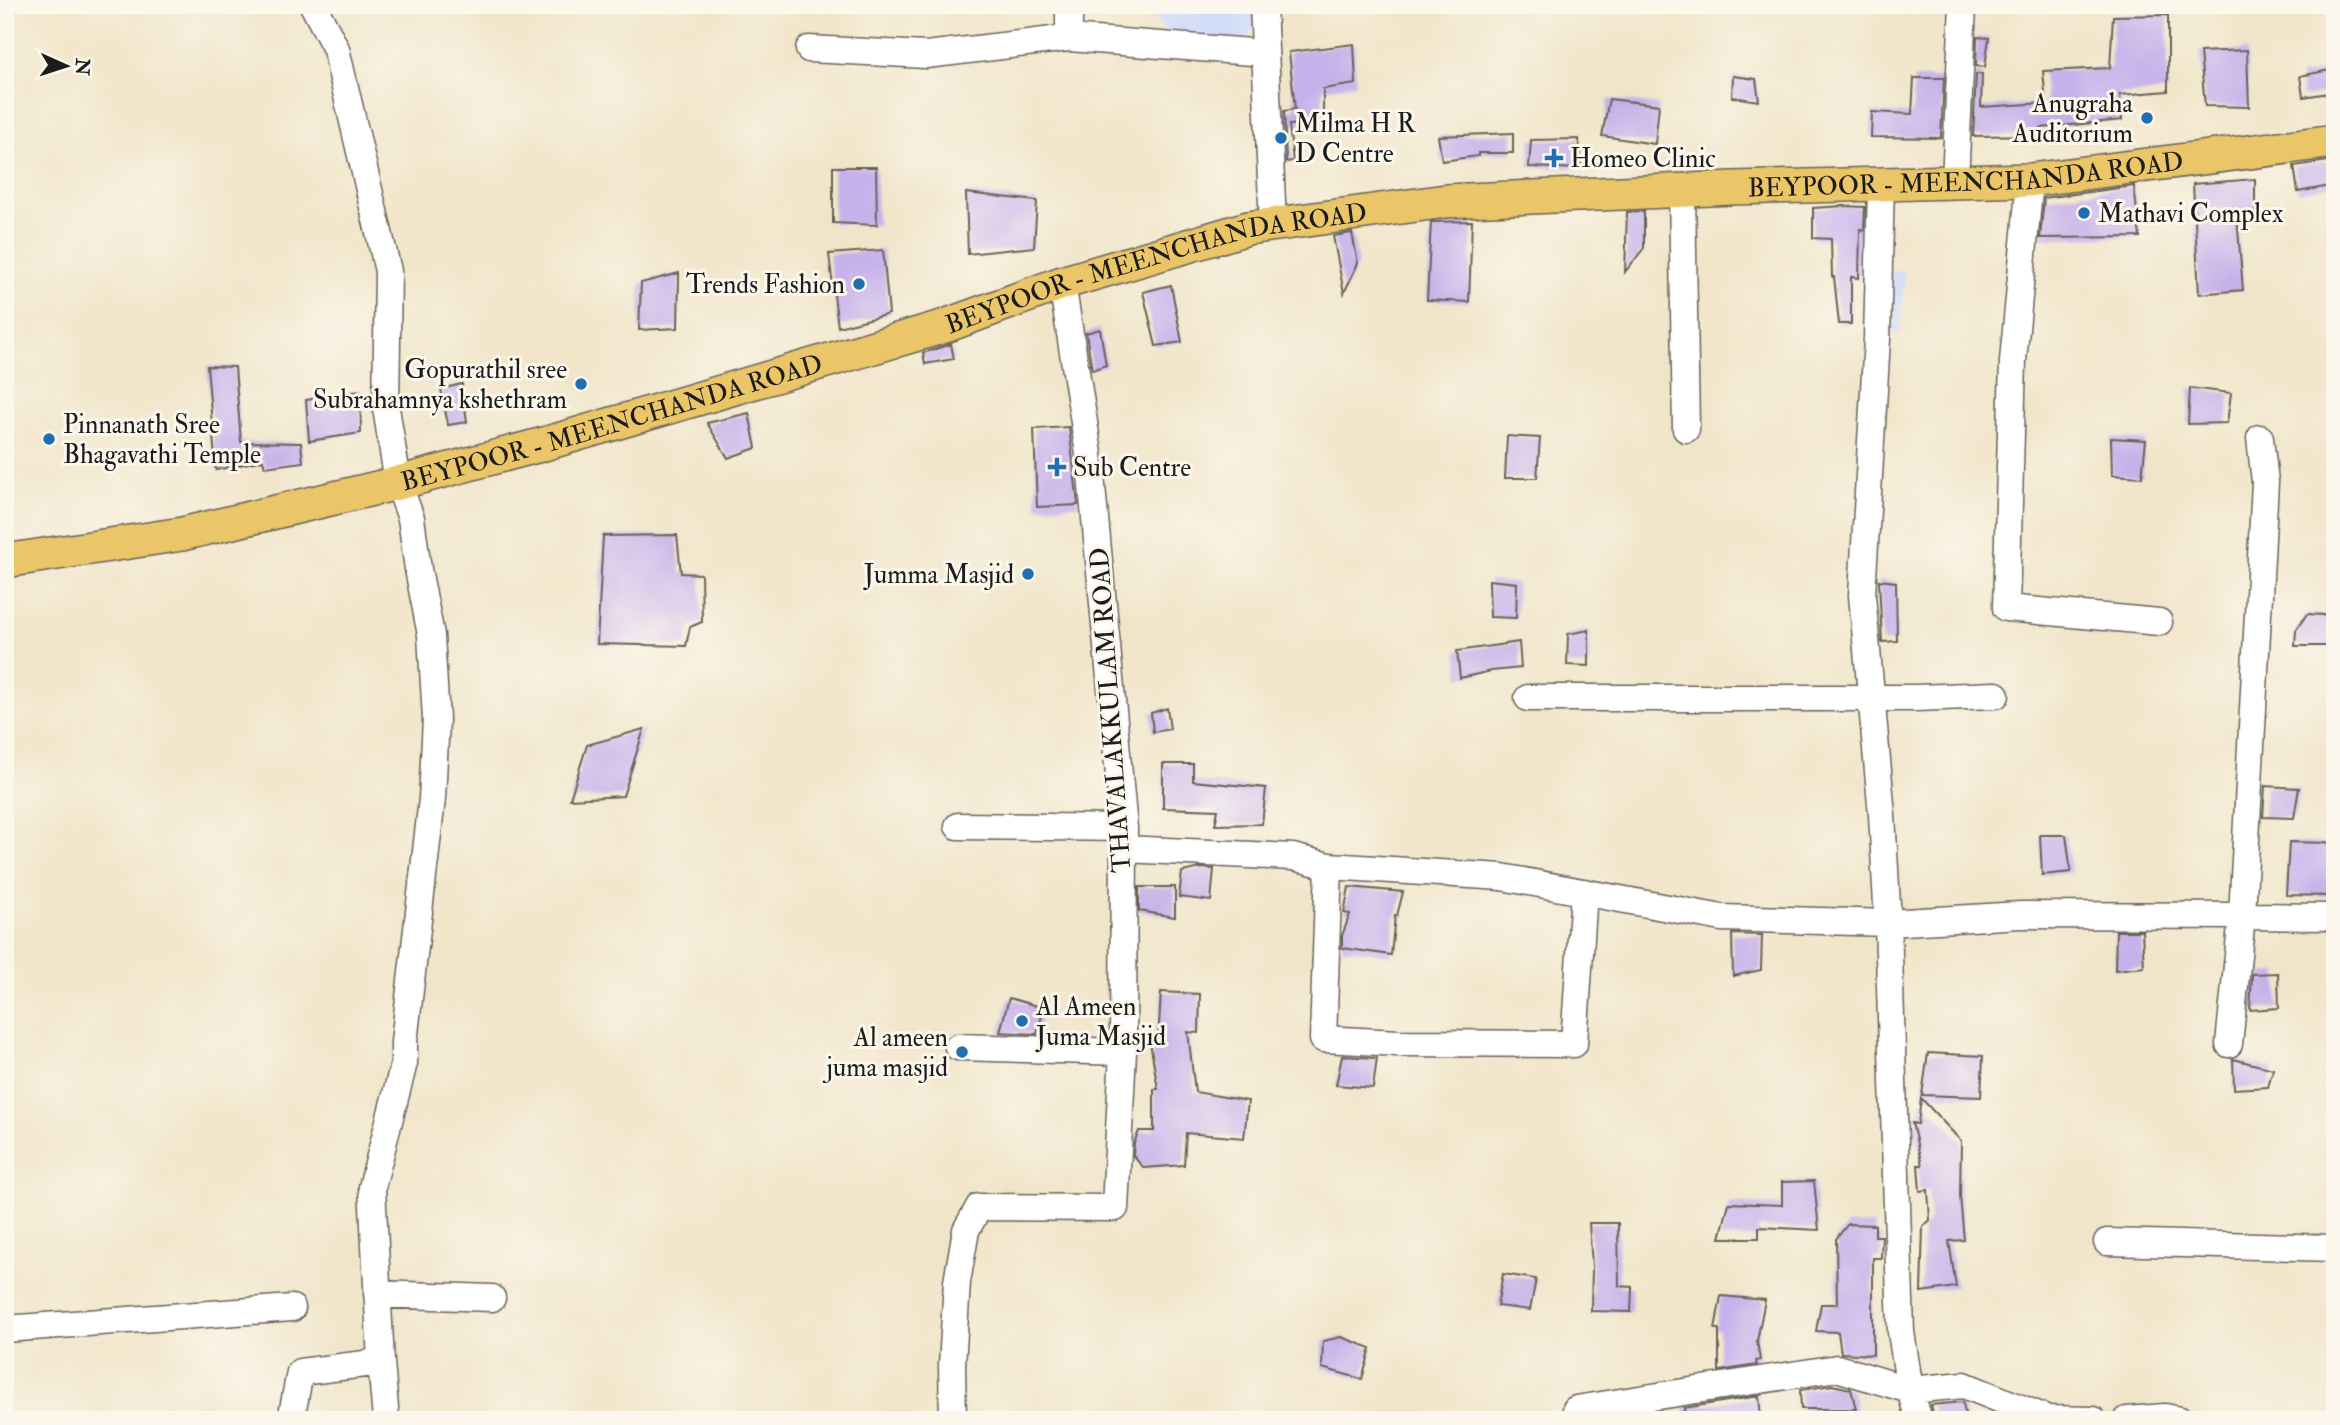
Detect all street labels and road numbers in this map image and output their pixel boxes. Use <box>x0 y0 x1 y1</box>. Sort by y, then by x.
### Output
street label: BEYPOOR - MEENCHANDA ROAD <box>1747 146 2185 205</box>
street label: BEYPOOR - MEENCHANDA ROAD <box>941 197 1369 341</box>
street label: BEYPOOR - MEENCHANDA ROAD <box>398 348 826 498</box>
street label: THAVALAKKULAM ROAD <box>1084 546 1138 874</box>

